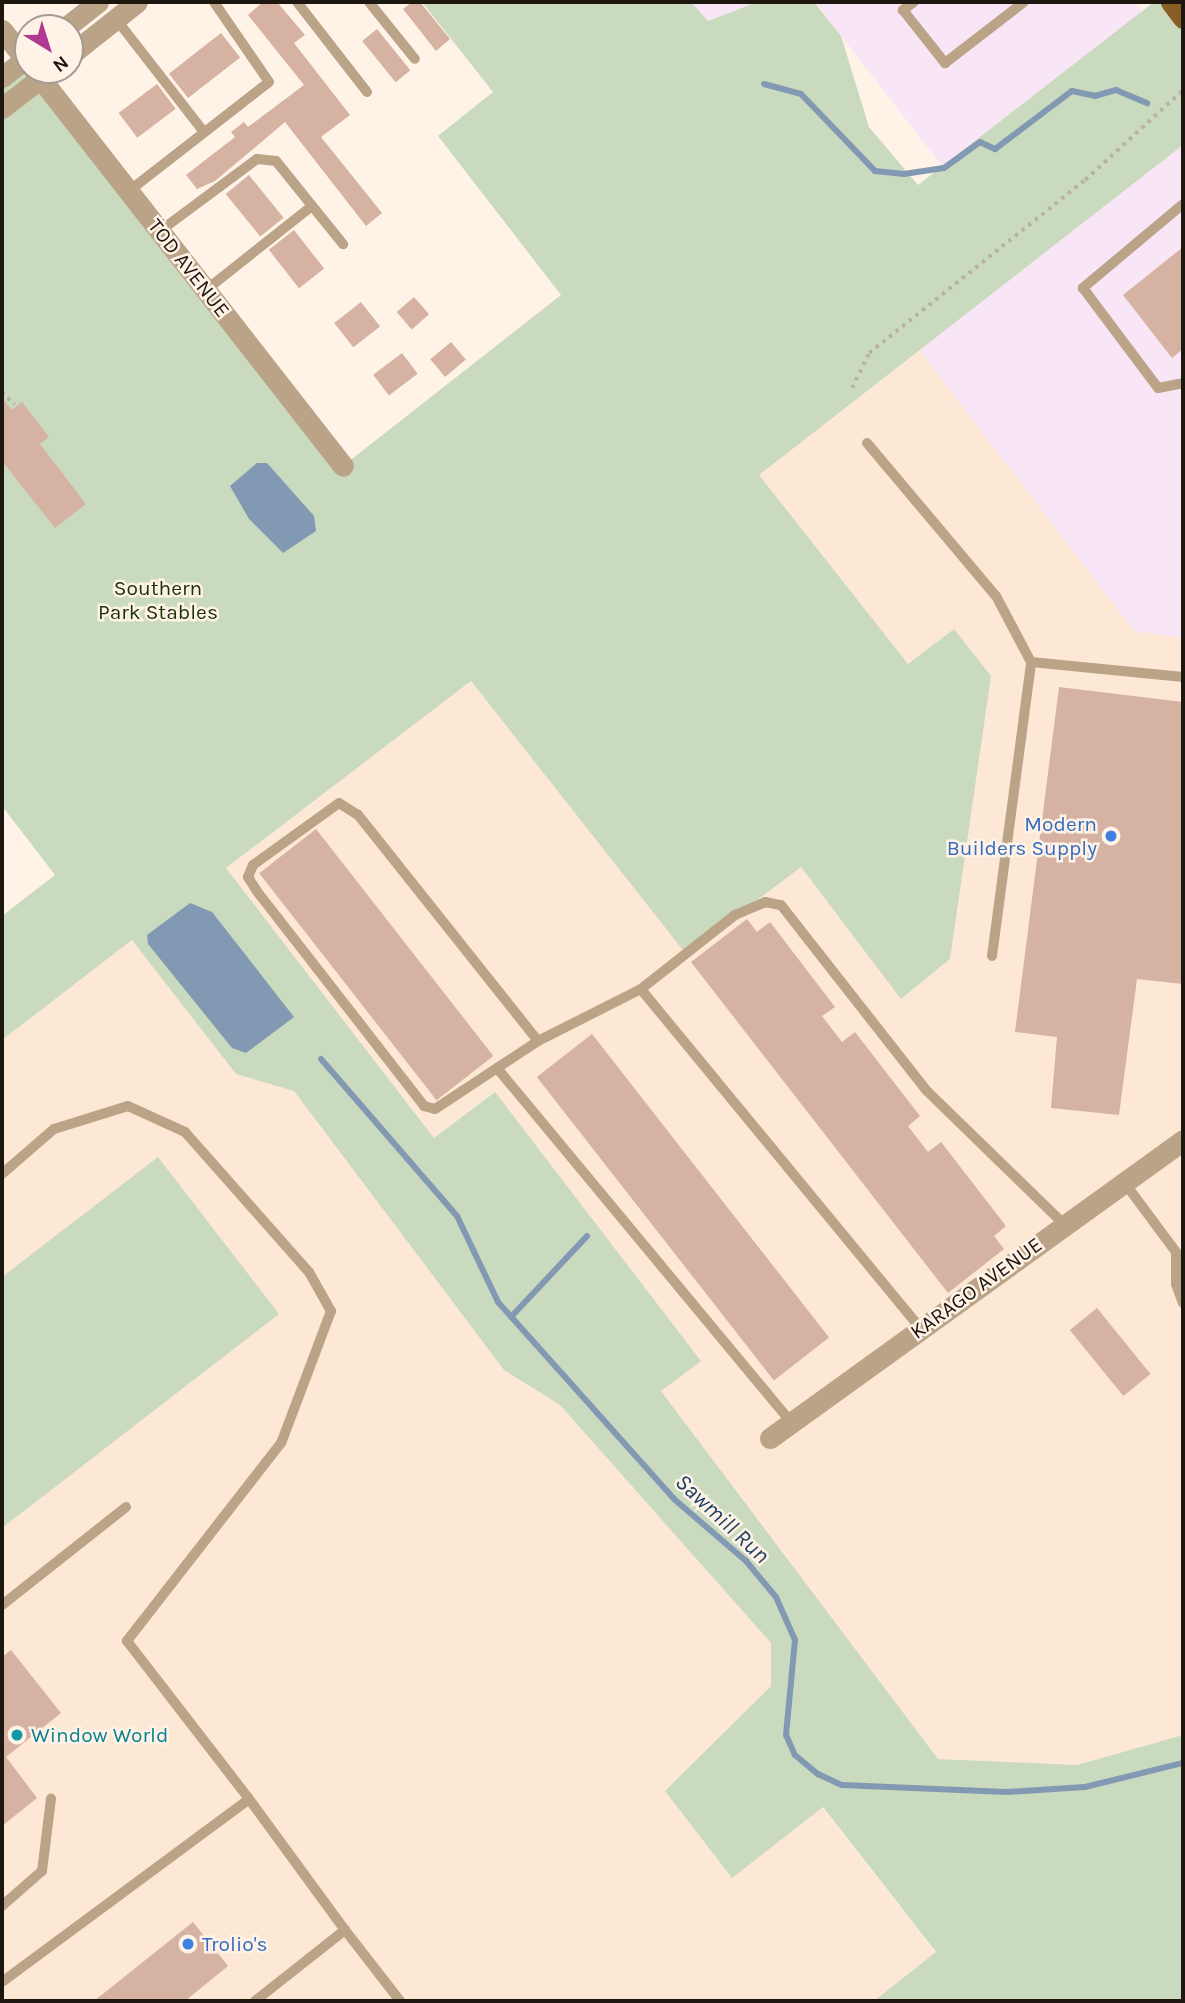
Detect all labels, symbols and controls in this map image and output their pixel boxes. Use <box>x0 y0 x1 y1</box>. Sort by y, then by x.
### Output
north arrow <box>14 14 84 84</box>
text: N <box>49 51 73 77</box>
street label: TOD AVENUE <box>143 214 235 322</box>
park label: Southern Park Stables <box>98 575 218 625</box>
place label: Modern Builders Supply <box>947 811 1097 861</box>
marker: Modern Builders Supply <box>1103 828 1119 844</box>
street label: KARAGO AVENUE <box>905 1232 1047 1344</box>
water label: Sawmill Run <box>669 1468 775 1570</box>
place label: Window World <box>31 1722 168 1748</box>
marker: Window World <box>9 1727 25 1743</box>
place label: Trolio's <box>202 1931 268 1957</box>
marker: Trolio's <box>180 1936 196 1952</box>

